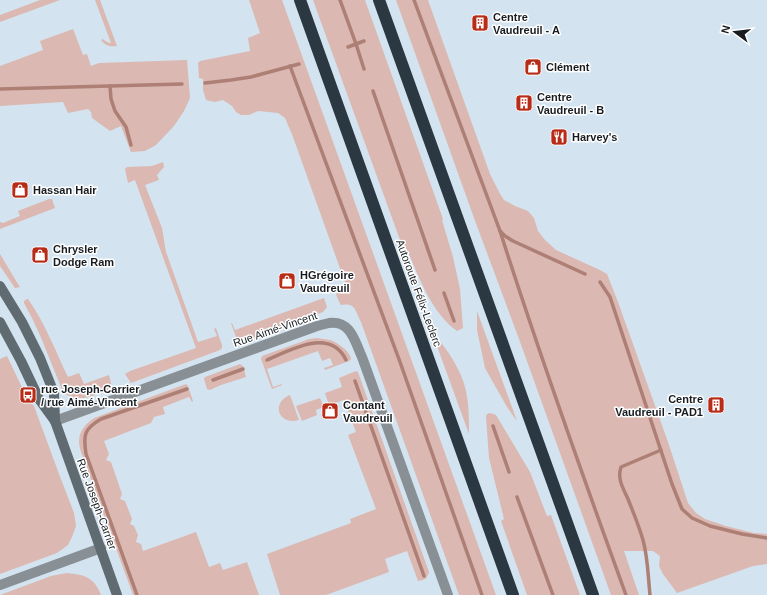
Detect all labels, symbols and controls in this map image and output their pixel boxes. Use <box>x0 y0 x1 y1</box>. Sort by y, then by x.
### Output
place label: Centre Vaudreuil - A <box>493 11 560 36</box>
north arrow <box>715 12 755 52</box>
building icon: Centre Vaudreuil - A <box>470 13 490 33</box>
text: N <box>719 24 732 35</box>
shop icon: Clément <box>523 57 543 77</box>
place label: Clément <box>546 61 590 73</box>
place label: Centre Vaudreuil - B <box>537 91 604 116</box>
building icon: Centre Vaudreuil - B <box>514 93 534 113</box>
restaurant icon: Harvey's <box>549 127 569 147</box>
place label: Harvey's <box>572 131 617 143</box>
shop icon: Hassan Hair <box>10 180 30 200</box>
place label: Hassan Hair <box>33 184 97 196</box>
street label: Autoroute Félix-Leclerc <box>394 238 444 349</box>
place label: Chrysler Dodge Ram <box>53 243 114 268</box>
shop icon: Chrysler Dodge Ram <box>30 245 50 265</box>
place label: HGrégoire Vaudreuil <box>300 269 354 294</box>
shop icon: HGrégoire Vaudreuil <box>277 271 297 291</box>
street label: Rue Aimé-Vincent <box>232 309 318 349</box>
place label: rue Joseph-Carrier / rue Aimé-Vincent <box>41 383 140 408</box>
bus stop icon: rue Joseph-Carrier / rue Aimé-Vincent <box>18 385 38 405</box>
place label: Centre Vaudreuil - PAD1 <box>615 393 703 418</box>
building icon: Centre Vaudreuil - PAD1 <box>706 395 726 415</box>
place label: Contant Vaudreuil <box>343 399 393 424</box>
shop icon: Contant Vaudreuil <box>320 401 340 421</box>
street label: Rue Joseph-Carrier <box>75 457 119 551</box>

